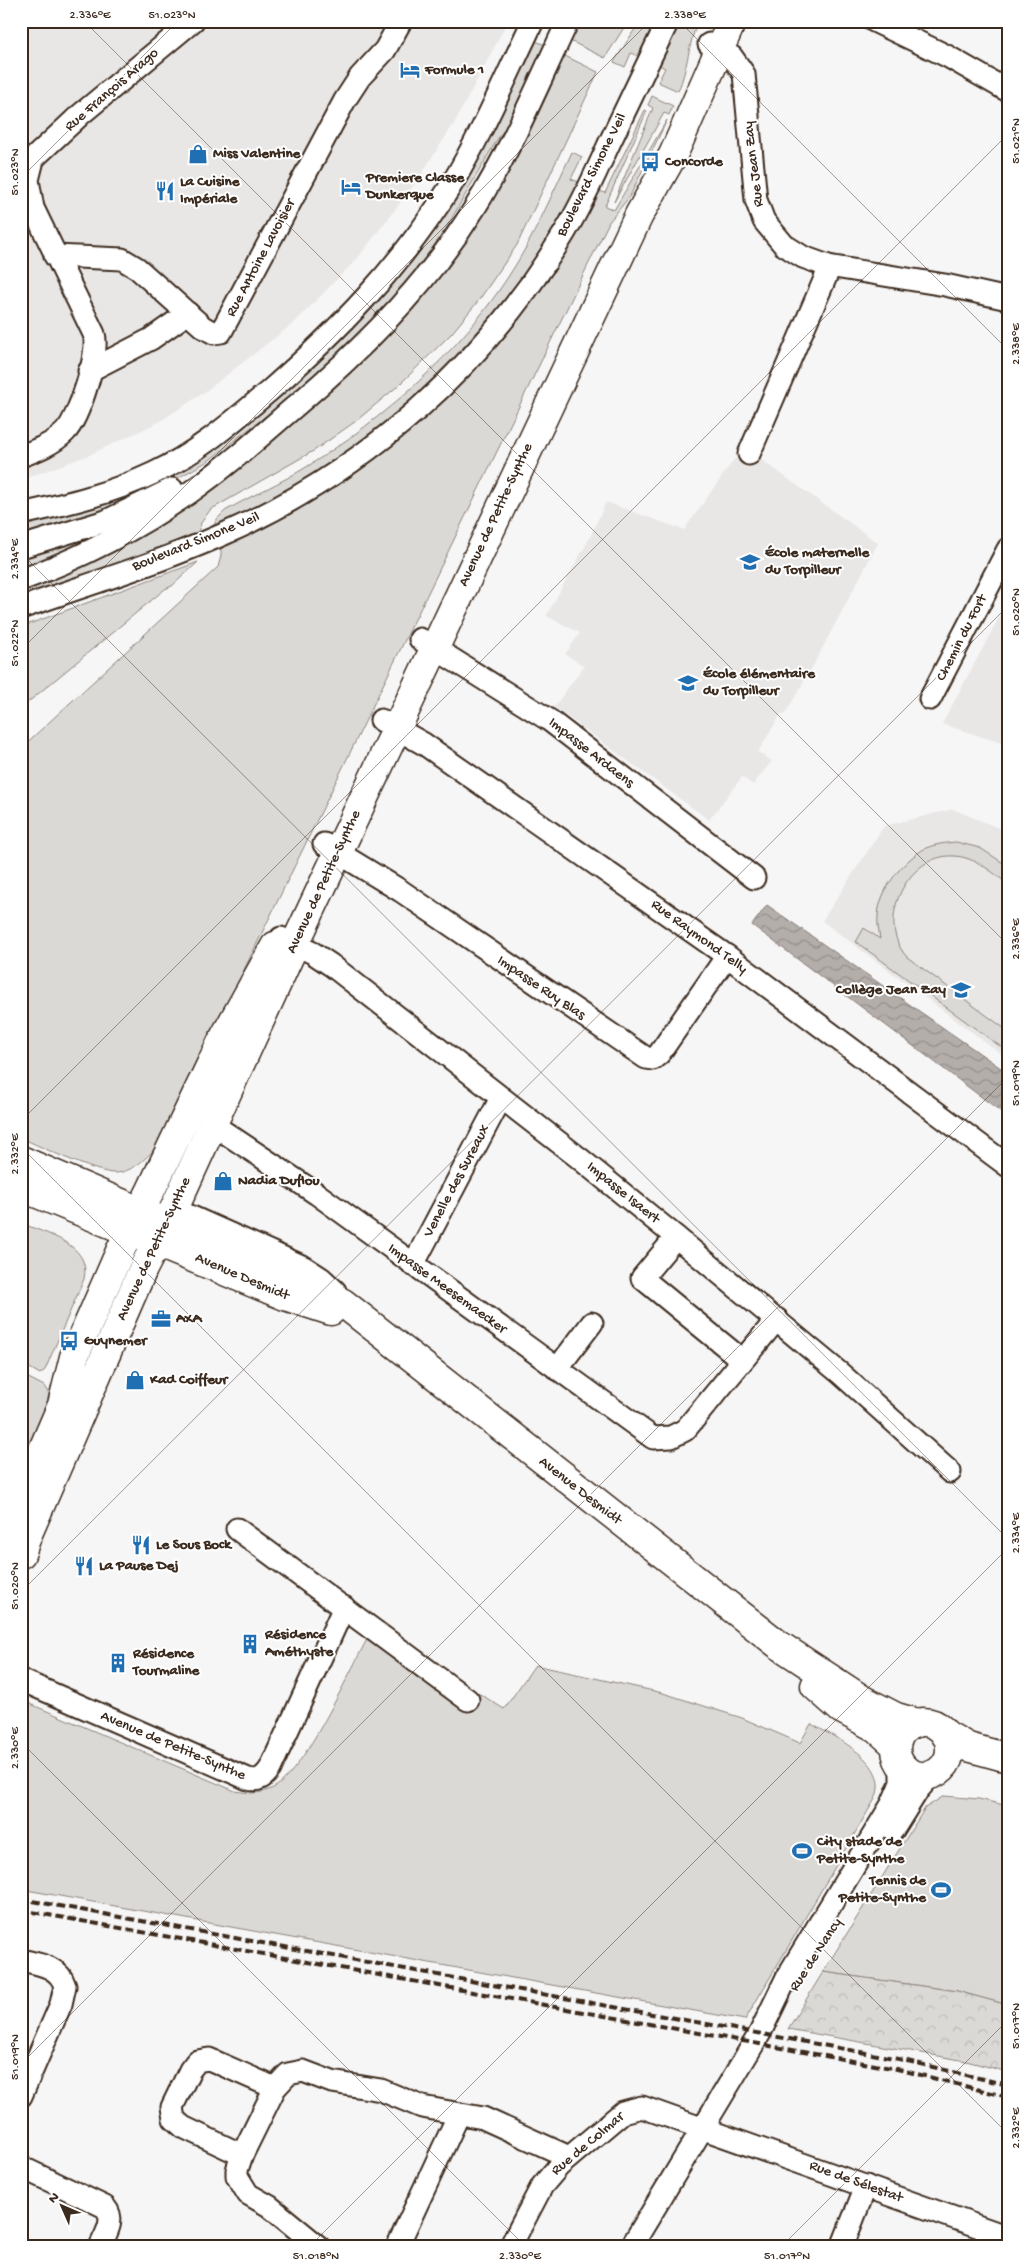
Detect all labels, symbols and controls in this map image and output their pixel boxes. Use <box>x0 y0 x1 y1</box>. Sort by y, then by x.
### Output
text: 2.336°E <box>69 9 111 23</box>
text: 51.023°N <box>148 9 196 23</box>
text: 2.338°E <box>664 9 706 23</box>
street label: Rue François Arago <box>61 44 163 136</box>
hotel icon: Formule 1 <box>399 59 421 81</box>
place label: Formule 1 <box>424 61 484 79</box>
street label: Boulevard Simone Veil <box>553 110 631 240</box>
text: 51.021°N <box>1010 118 1024 164</box>
street label: Rue Jean Zay <box>740 119 768 208</box>
shop icon: Miss Valentine <box>187 143 209 165</box>
place label: Miss Valentine <box>213 145 302 163</box>
text: 51.023°N <box>9 148 23 196</box>
bus stop icon: Concorde <box>639 151 661 173</box>
place label: Concorde <box>664 153 724 171</box>
place label: Premiere Classe Dunkerque <box>364 169 465 204</box>
place label: La Cuisine Impériale <box>180 173 241 208</box>
hotel icon: Premiere Classe Dunkerque <box>340 176 362 198</box>
restaurant icon: La Cuisine Impériale <box>154 180 176 202</box>
street label: Rue Antoine Lavoisier <box>222 194 301 320</box>
text: 2.338°E <box>1010 323 1024 365</box>
street label: Avenue de Petite-Synthe <box>455 440 537 590</box>
street label: Boulevard Simone Veil <box>129 508 262 576</box>
text: 2.334°E <box>9 538 23 579</box>
place label: École maternelle du Torpilleur <box>765 544 870 579</box>
school or university icon: École maternelle du Torpilleur <box>739 551 761 573</box>
text: 51.020°N <box>1010 588 1024 636</box>
street label: Chemin du Fort <box>932 590 992 684</box>
text: 51.022°N <box>9 619 23 666</box>
place label: École élémentaire du Torpilleur <box>703 665 816 700</box>
school or university icon: École élémentaire du Torpilleur <box>677 672 699 694</box>
street label: Impasse Ardaens <box>544 714 638 792</box>
street label: Avenue de Petite-Synthe <box>283 807 365 957</box>
street label: Rue Raymond Telly <box>647 896 751 978</box>
text: 2.336°E <box>1010 918 1024 960</box>
street label: Impasse Ruy Blas <box>493 952 589 1025</box>
school or university icon: Collège Jean Zay <box>950 979 972 1001</box>
place label: Collège Jean Zay <box>835 981 947 999</box>
text: 51.019°N <box>1010 1060 1024 1106</box>
street label: Venelle des Sureaux <box>419 1122 494 1241</box>
text: 2.332°E <box>9 1133 23 1174</box>
street label: Impasse Isaert <box>583 1158 665 1229</box>
shop icon: Nadia Duflou <box>212 1170 234 1192</box>
place label: Nadia Duflou <box>238 1172 321 1190</box>
street label: Avenue de Petite-Synthe <box>113 1174 195 1324</box>
street label: Impasse Meesemaecker <box>384 1240 512 1339</box>
street label: Avenue Desmidt <box>192 1249 294 1306</box>
office icon: AXA <box>150 1308 172 1330</box>
place label: AXA <box>175 1310 203 1328</box>
bus stop icon: Guynemer <box>58 1330 80 1352</box>
place label: Guynemer <box>84 1332 148 1350</box>
shop icon: Kad Coiffeur <box>124 1369 146 1391</box>
place label: Kad Coiffeur <box>149 1371 229 1389</box>
street label: Avenue Desmidt <box>535 1453 627 1530</box>
text: 2.334°E <box>1010 1512 1024 1553</box>
restaurant icon: Le Sous Bock <box>130 1534 152 1556</box>
place label: Le Sous Bock <box>156 1536 233 1554</box>
restaurant icon: La Pause Dej <box>73 1555 95 1577</box>
place label: La Pause Dej <box>99 1557 179 1575</box>
text: 51.020°N <box>9 1562 23 1610</box>
place label: Résidence Améthyste <box>264 1626 334 1661</box>
building icon: Résidence Améthyste <box>239 1633 261 1655</box>
place label: Résidence Tourmaline <box>132 1645 201 1680</box>
building icon: Résidence Tourmaline <box>107 1652 129 1674</box>
street label: Avenue de Petite-Synthe <box>98 1707 249 1785</box>
text: 2.330°E <box>9 1727 23 1769</box>
place label: City stade de Petite-Synthe <box>816 1833 906 1868</box>
sports icon: City stade de Petite-Synthe <box>791 1840 813 1862</box>
place label: Tennis de Petite-Synthe <box>838 1872 927 1907</box>
sports icon: Tennis de Petite-Synthe <box>930 1879 952 1901</box>
street label: Rue de Nancy <box>786 1914 847 1995</box>
text: 51.017°N <box>1010 2003 1024 2049</box>
text: 51.019°N <box>9 2034 23 2080</box>
street label: Rue de Colmar <box>548 2107 629 2180</box>
text: 2.332°E <box>1010 2107 1024 2148</box>
street label: Rue de Sélestat <box>807 2157 907 2208</box>
north arrow <box>38 2180 88 2230</box>
text: N <box>45 2189 64 2208</box>
text: 51.018°N <box>293 2250 339 2264</box>
text: 2.330°E <box>499 2250 541 2264</box>
text: 51.017°N <box>764 2250 810 2264</box>

